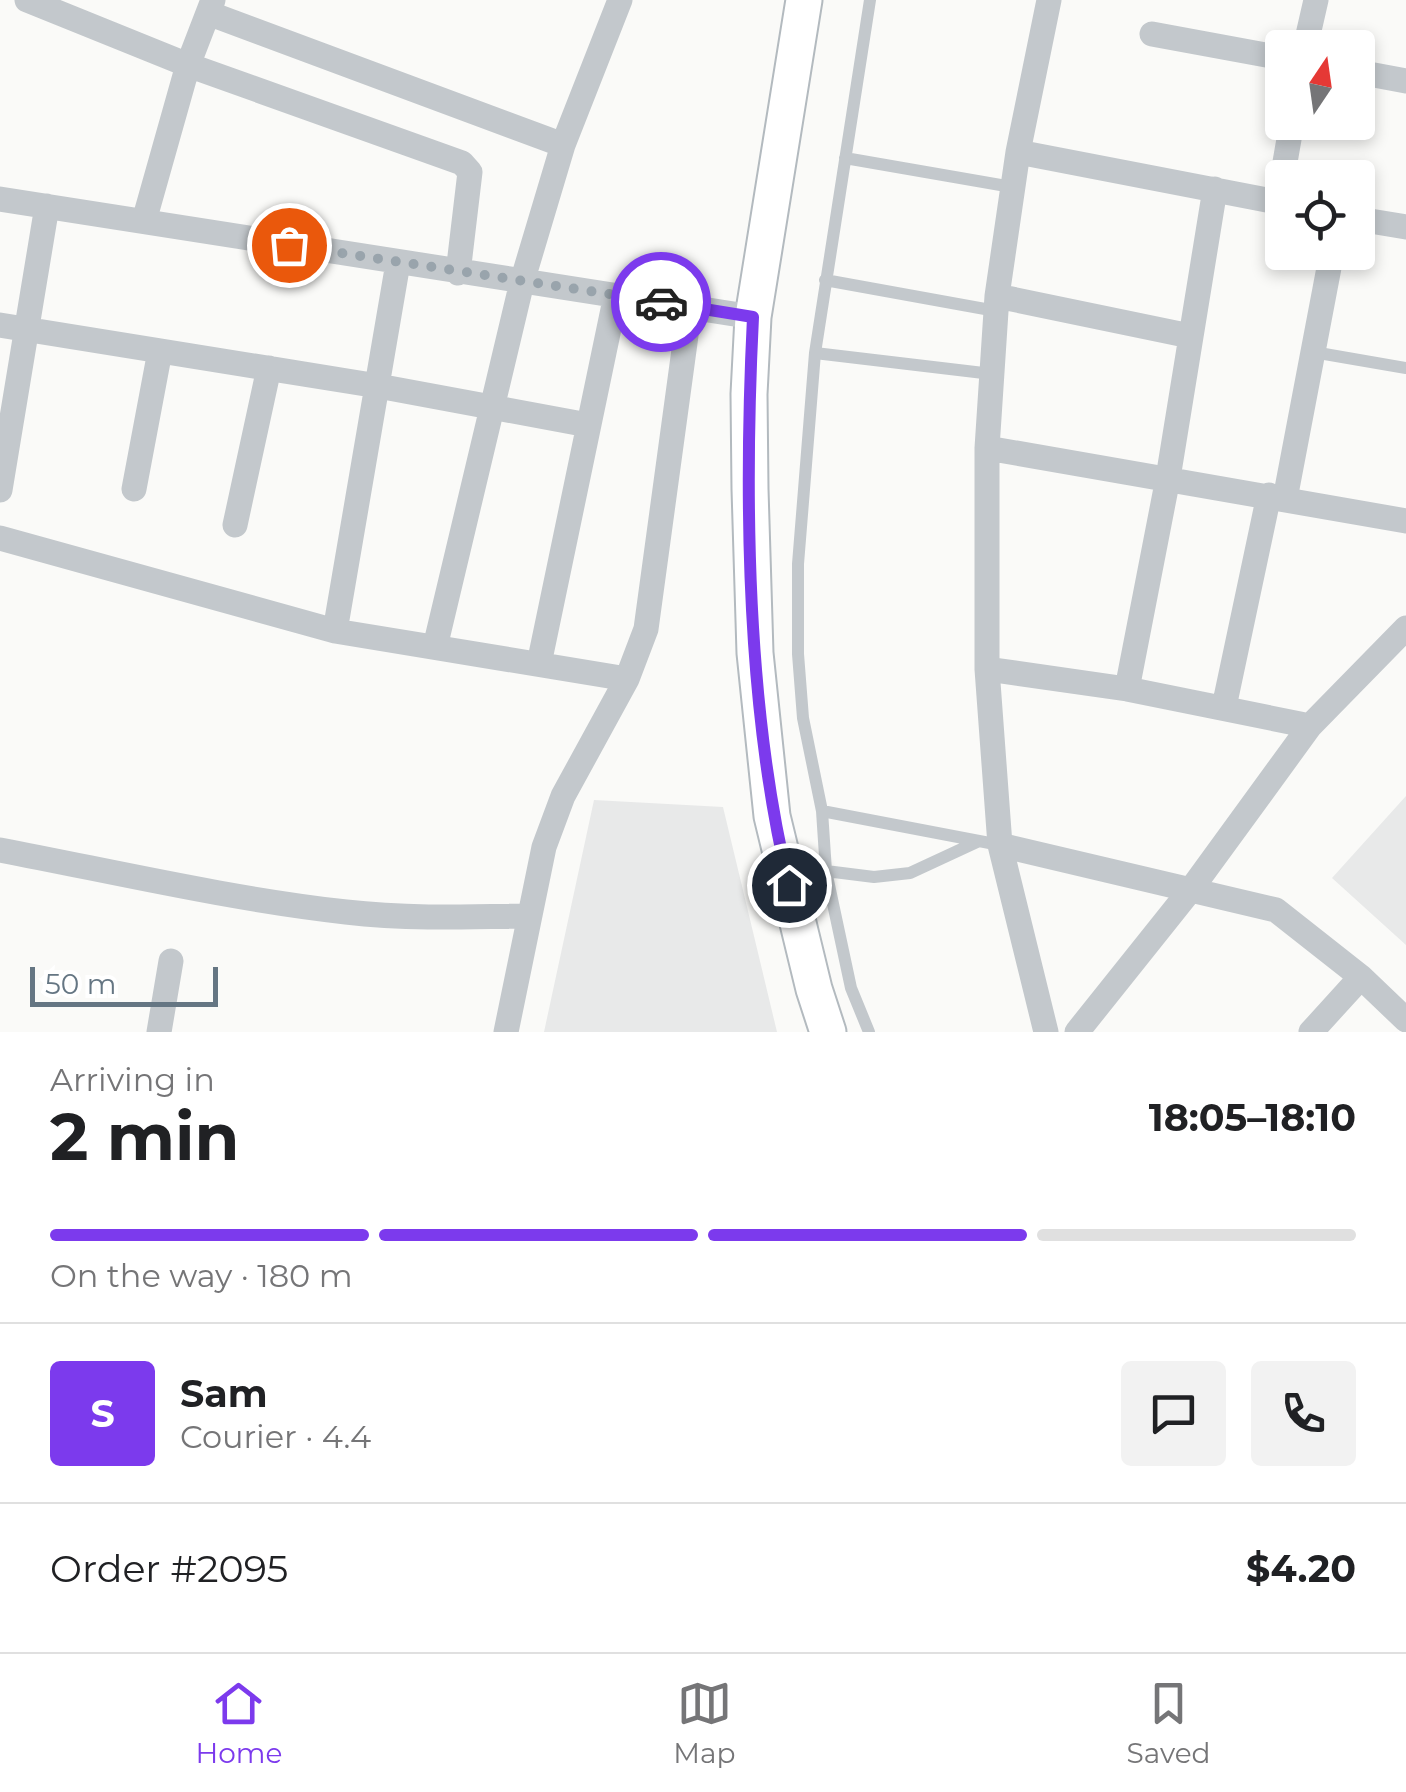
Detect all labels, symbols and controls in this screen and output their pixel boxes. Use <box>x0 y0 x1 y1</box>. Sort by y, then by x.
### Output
north arrow <box>1265 30 1375 140</box>
map controls <box>1265 30 1375 270</box>
button: locate <box>1265 160 1375 270</box>
pin <box>247 203 332 288</box>
icon: bag <box>262 218 317 273</box>
courier <box>611 252 711 352</box>
icon: car <box>634 275 689 330</box>
pin <box>747 843 832 928</box>
icon: home <box>762 858 817 913</box>
scale bar <box>30 962 218 1006</box>
text: 50 m <box>45 967 116 1001</box>
text: Arriving in <box>50 1060 215 1099</box>
text: 18:05–18:10 <box>1149 1094 1356 1141</box>
text: 2 min <box>50 1097 239 1176</box>
text: On the way · 180 m <box>50 1256 353 1295</box>
button: chat <box>1121 1361 1226 1466</box>
button: phone <box>1251 1361 1356 1466</box>
text: Sam <box>180 1370 268 1417</box>
text: S <box>90 1390 115 1437</box>
text: Courier · 4.4 <box>180 1417 371 1456</box>
text: Order #2095 <box>50 1545 288 1592</box>
text: $4.20 <box>1246 1545 1356 1592</box>
tab: Home <box>195 1676 282 1770</box>
tab: Map <box>673 1676 736 1770</box>
tab: Saved <box>1126 1676 1211 1770</box>

